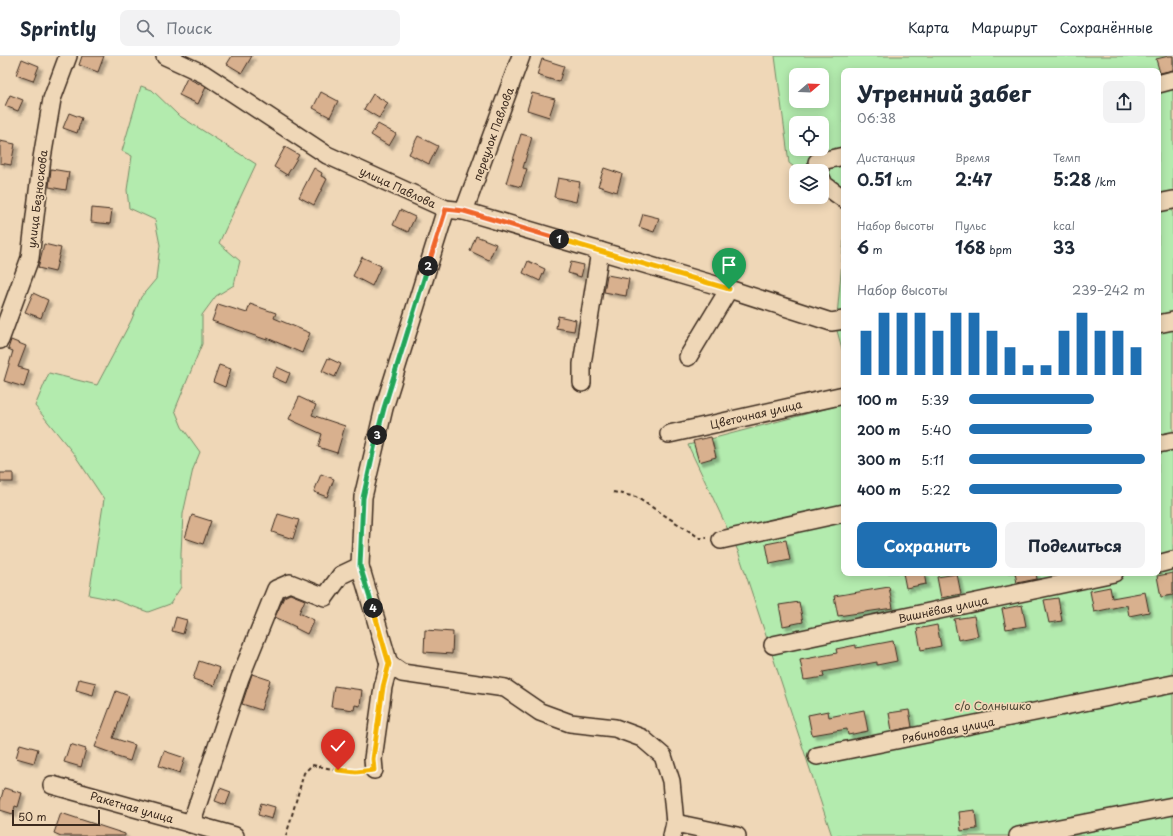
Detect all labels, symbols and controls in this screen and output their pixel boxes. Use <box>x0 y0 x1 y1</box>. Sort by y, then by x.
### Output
search box <box>120 10 400 46</box>
text: Sprintly <box>20 14 96 42</box>
text: Поиск <box>166 16 212 39</box>
icon: search <box>134 17 156 39</box>
text: Карта <box>908 17 949 38</box>
text: Маршрут <box>971 17 1037 38</box>
text: Сохранённые <box>1059 17 1153 38</box>
north arrow <box>789 68 829 108</box>
map controls <box>789 68 829 204</box>
text: Утренний забег <box>857 76 1031 109</box>
button: share <box>1103 81 1145 123</box>
street label: переулок Павлова <box>468 85 518 183</box>
text: 06:38 <box>857 108 896 127</box>
button: locate <box>789 116 829 156</box>
street label: улица Безноскова <box>23 149 51 249</box>
text: Дистанция <box>857 149 915 166</box>
text: Время <box>955 149 990 166</box>
text: Темп <box>1053 149 1081 166</box>
street label: улица Павлова <box>357 162 439 212</box>
button: layers <box>789 164 829 204</box>
text: 0.51 <box>857 166 892 192</box>
text: 2:47 <box>955 166 992 192</box>
text: 5:28 <box>1053 166 1091 192</box>
text: km <box>892 173 912 190</box>
text: /km <box>1091 173 1116 190</box>
text: Набор высоты <box>857 217 934 234</box>
text: Пульс <box>955 217 986 234</box>
text: kcal <box>1053 217 1075 234</box>
pin: 1 <box>549 229 569 249</box>
text: 1 <box>556 230 562 247</box>
text: 6 <box>857 234 869 260</box>
text: 168 <box>955 234 986 260</box>
text: 33 <box>1053 234 1075 260</box>
text: m <box>869 241 883 258</box>
text: bpm <box>986 241 1012 258</box>
pin <box>712 248 746 289</box>
icon: arrive <box>718 254 740 276</box>
pin: 2 <box>418 256 438 276</box>
text: 2 <box>424 257 432 274</box>
text: Набор высоты <box>857 280 948 299</box>
text: 239–242 m <box>1072 280 1145 299</box>
text: 100 m <box>857 390 898 409</box>
text: 5:39 <box>921 390 949 409</box>
street label: Цветочная улица <box>708 395 804 433</box>
text: 200 m <box>857 420 901 439</box>
text: 5:40 <box>921 420 951 439</box>
pin: 3 <box>367 425 387 445</box>
text: 3 <box>373 426 381 443</box>
text: 300 m <box>857 450 901 469</box>
text: 5:11 <box>921 450 944 469</box>
text: 400 m <box>857 480 901 499</box>
text: 5:22 <box>921 480 951 499</box>
button: Сохранить <box>857 522 997 568</box>
button: Поделиться <box>1005 522 1145 568</box>
street label: Вишнёвая улица <box>896 591 990 627</box>
pin: 4 <box>363 598 383 618</box>
text: 4 <box>369 599 377 616</box>
park label: с/о Солнышко <box>955 697 1031 714</box>
street label: Рябиновая улица <box>900 713 996 747</box>
pin <box>321 729 355 770</box>
icon: check <box>327 735 349 757</box>
street label: Ракетная улица <box>88 787 176 827</box>
scale bar <box>12 808 100 827</box>
text: 50 m <box>18 808 47 825</box>

